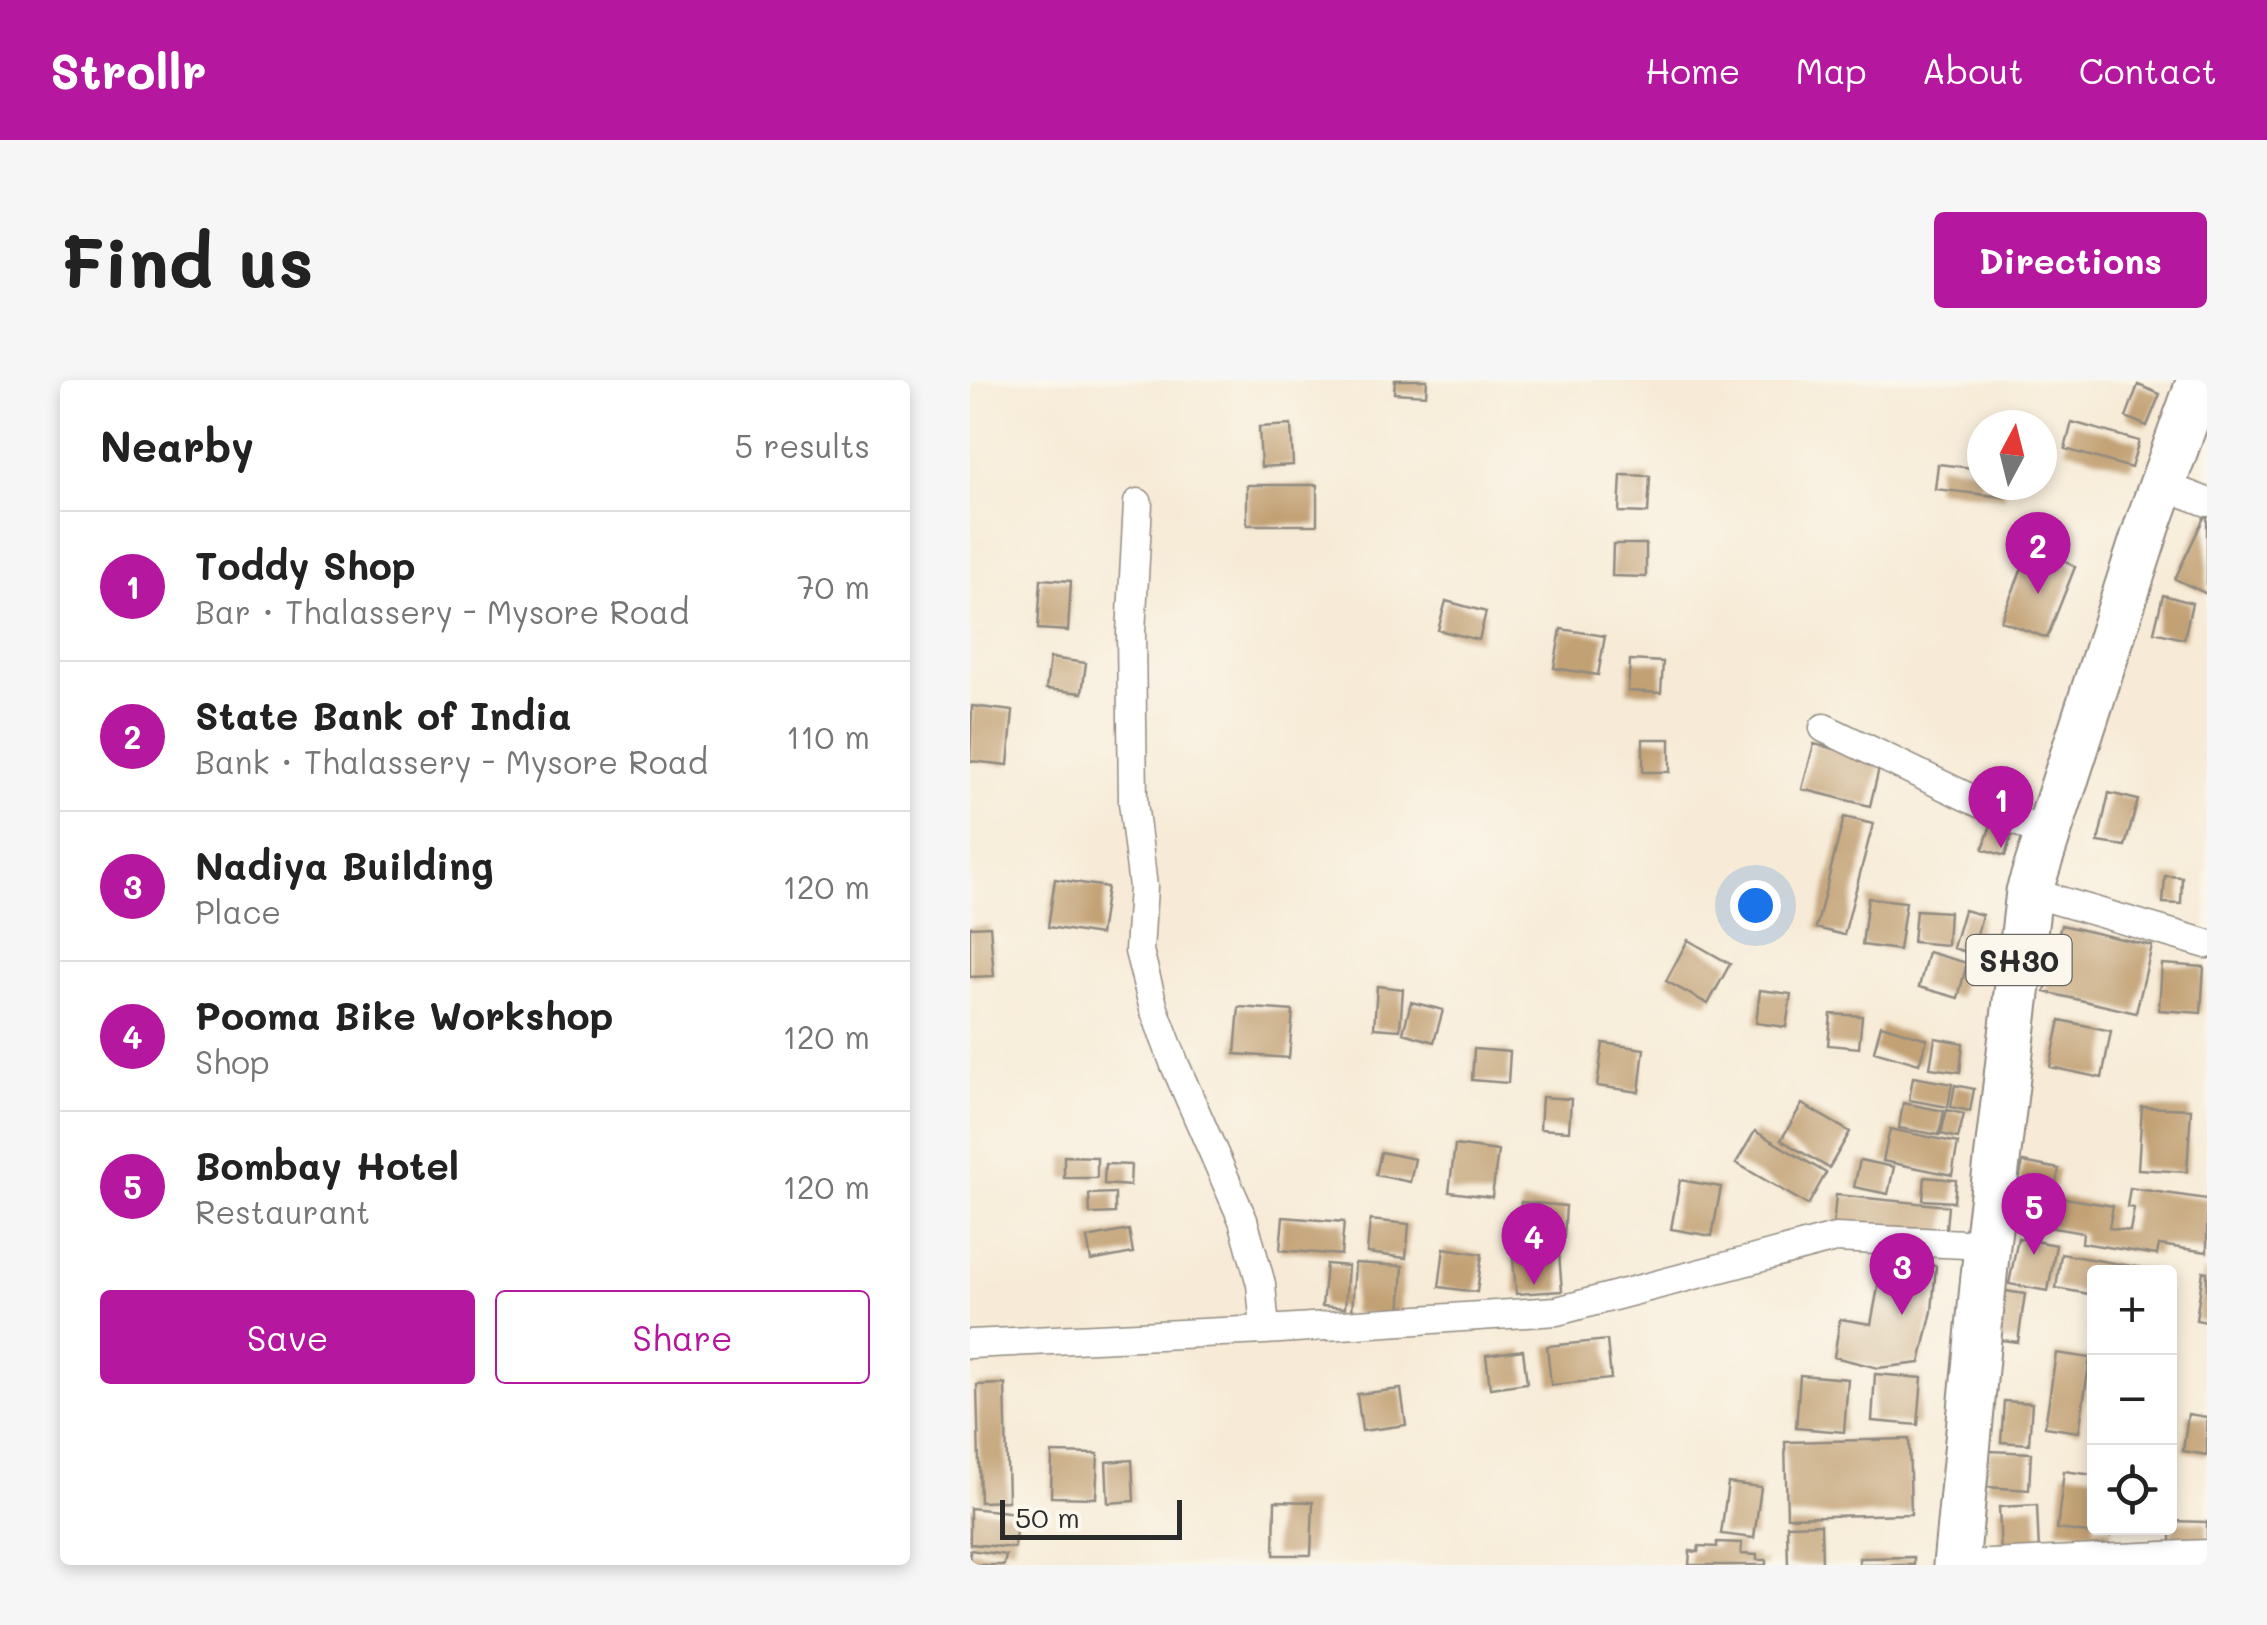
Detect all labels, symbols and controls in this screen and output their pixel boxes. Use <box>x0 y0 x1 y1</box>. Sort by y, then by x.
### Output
text: Strollr <box>50 39 206 101</box>
text: Home <box>1645 47 1741 93</box>
text: Map <box>1796 47 1867 93</box>
text: About <box>1922 47 2024 93</box>
text: Contact <box>2079 47 2217 93</box>
button: Directions <box>1934 212 2207 308</box>
text: Find us <box>60 214 314 306</box>
north arrow <box>1967 410 2057 500</box>
text: Nearby <box>100 418 254 473</box>
text: 5 results <box>735 424 870 466</box>
pin: 2 <box>2006 512 2070 594</box>
text: Toddy Shop <box>195 540 416 590</box>
text: 1 <box>125 565 140 607</box>
text: 70 m <box>797 565 870 607</box>
text: Bar · Thalassery - Mysore Road <box>195 590 689 632</box>
text: State Bank of India <box>195 690 572 740</box>
text: 2 <box>124 715 141 757</box>
text: 110 m <box>786 715 870 757</box>
text: Bank · Thalassery - Mysore Road <box>195 740 708 782</box>
pin: 1 <box>1968 766 2034 848</box>
text: Nadiya Building <box>195 840 494 890</box>
text: 3 <box>123 865 142 907</box>
text: 120 m <box>782 865 870 907</box>
your location <box>1730 880 1781 931</box>
text: Place <box>195 890 281 932</box>
road number: SH30 <box>1966 935 2072 985</box>
text: Pooma Bike Workshop <box>195 990 614 1040</box>
text: 4 <box>122 1015 143 1057</box>
text: 120 m <box>782 1015 870 1057</box>
text: Shop <box>195 1040 270 1082</box>
text: Bombay Hotel <box>195 1140 459 1190</box>
text: 5 <box>123 1165 142 1207</box>
text: 120 m <box>782 1165 870 1207</box>
pin: 5 <box>2002 1172 2066 1255</box>
text: Restaurant <box>195 1190 370 1232</box>
pin: 4 <box>1502 1202 1566 1285</box>
pin: 3 <box>1870 1232 1934 1315</box>
map controls <box>2087 1265 2177 1535</box>
button: + <box>2087 1265 2177 1355</box>
button: Save <box>100 1290 475 1384</box>
button: Share <box>495 1290 870 1384</box>
button: − <box>2087 1355 2177 1445</box>
button: locate <box>2087 1445 2177 1535</box>
scale bar <box>1000 1495 1182 1540</box>
text: 50 m <box>1015 1499 1080 1535</box>

